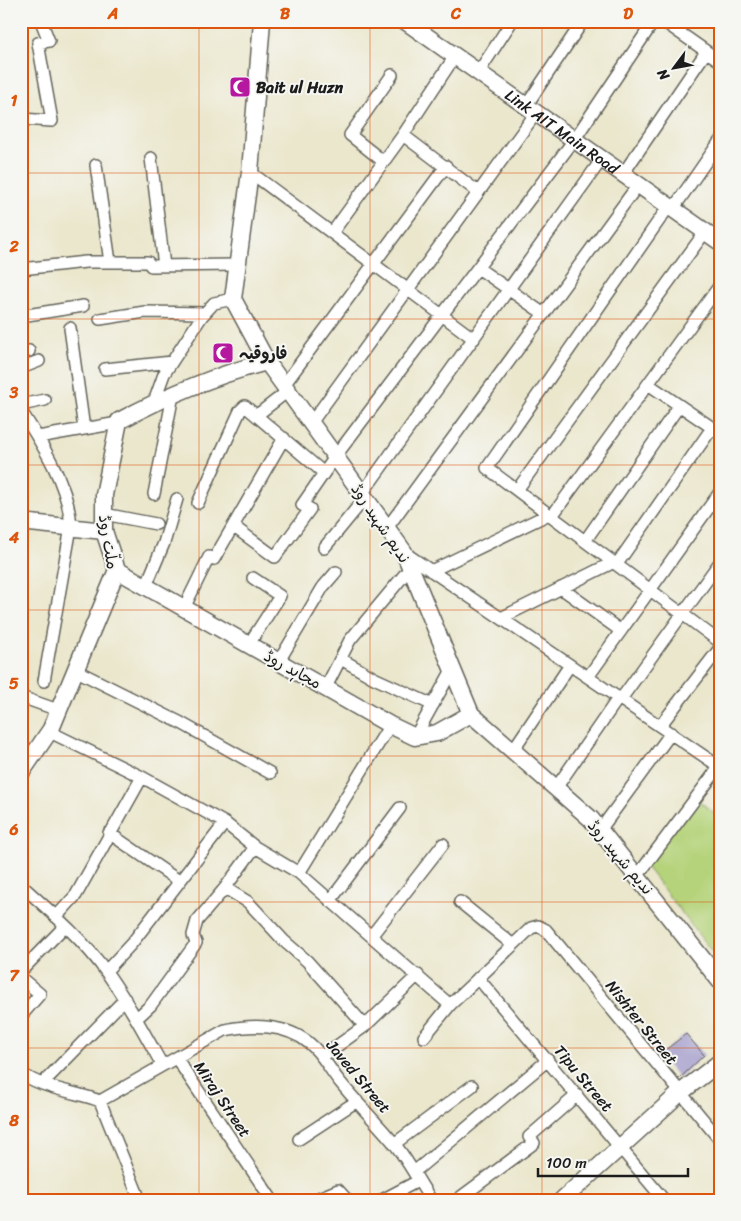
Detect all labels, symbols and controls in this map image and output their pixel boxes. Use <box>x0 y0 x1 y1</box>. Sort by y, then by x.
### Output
text: A <box>107 0 118 28</box>
text: B <box>280 0 291 28</box>
text: C <box>450 0 462 28</box>
text: D <box>623 0 633 28</box>
north arrow <box>648 42 698 92</box>
text: N <box>650 64 677 86</box>
place label: Bait ul Huzn <box>256 73 343 102</box>
mosque icon: Bait ul Huzn <box>228 75 252 99</box>
street label: Link AIT Main Road <box>498 81 627 183</box>
text: 1 <box>11 86 18 115</box>
text: 2 <box>8 232 19 261</box>
place label: فاروقیہ <box>239 339 287 368</box>
mosque icon: فاروقیہ <box>211 341 235 365</box>
text: 3 <box>9 378 19 407</box>
street label: ندیم شہید روڈ <box>343 477 418 569</box>
street label: ملّت روڈ <box>90 513 127 571</box>
text: 4 <box>8 523 19 552</box>
street label: مجاہد روڈ <box>258 642 327 697</box>
text: 5 <box>9 669 19 698</box>
street label: ندیم شہید روڈ <box>580 813 661 902</box>
text: 6 <box>8 815 19 844</box>
text: 7 <box>9 961 20 990</box>
street label: Nishter Street <box>598 973 685 1072</box>
street label: Javed Street <box>318 1032 399 1120</box>
street label: Tipu Street <box>546 1038 621 1119</box>
street label: Miraj Street <box>186 1055 259 1144</box>
text: 8 <box>8 1106 19 1135</box>
scale bar <box>538 1146 688 1178</box>
text: 100 m <box>546 1150 587 1176</box>

